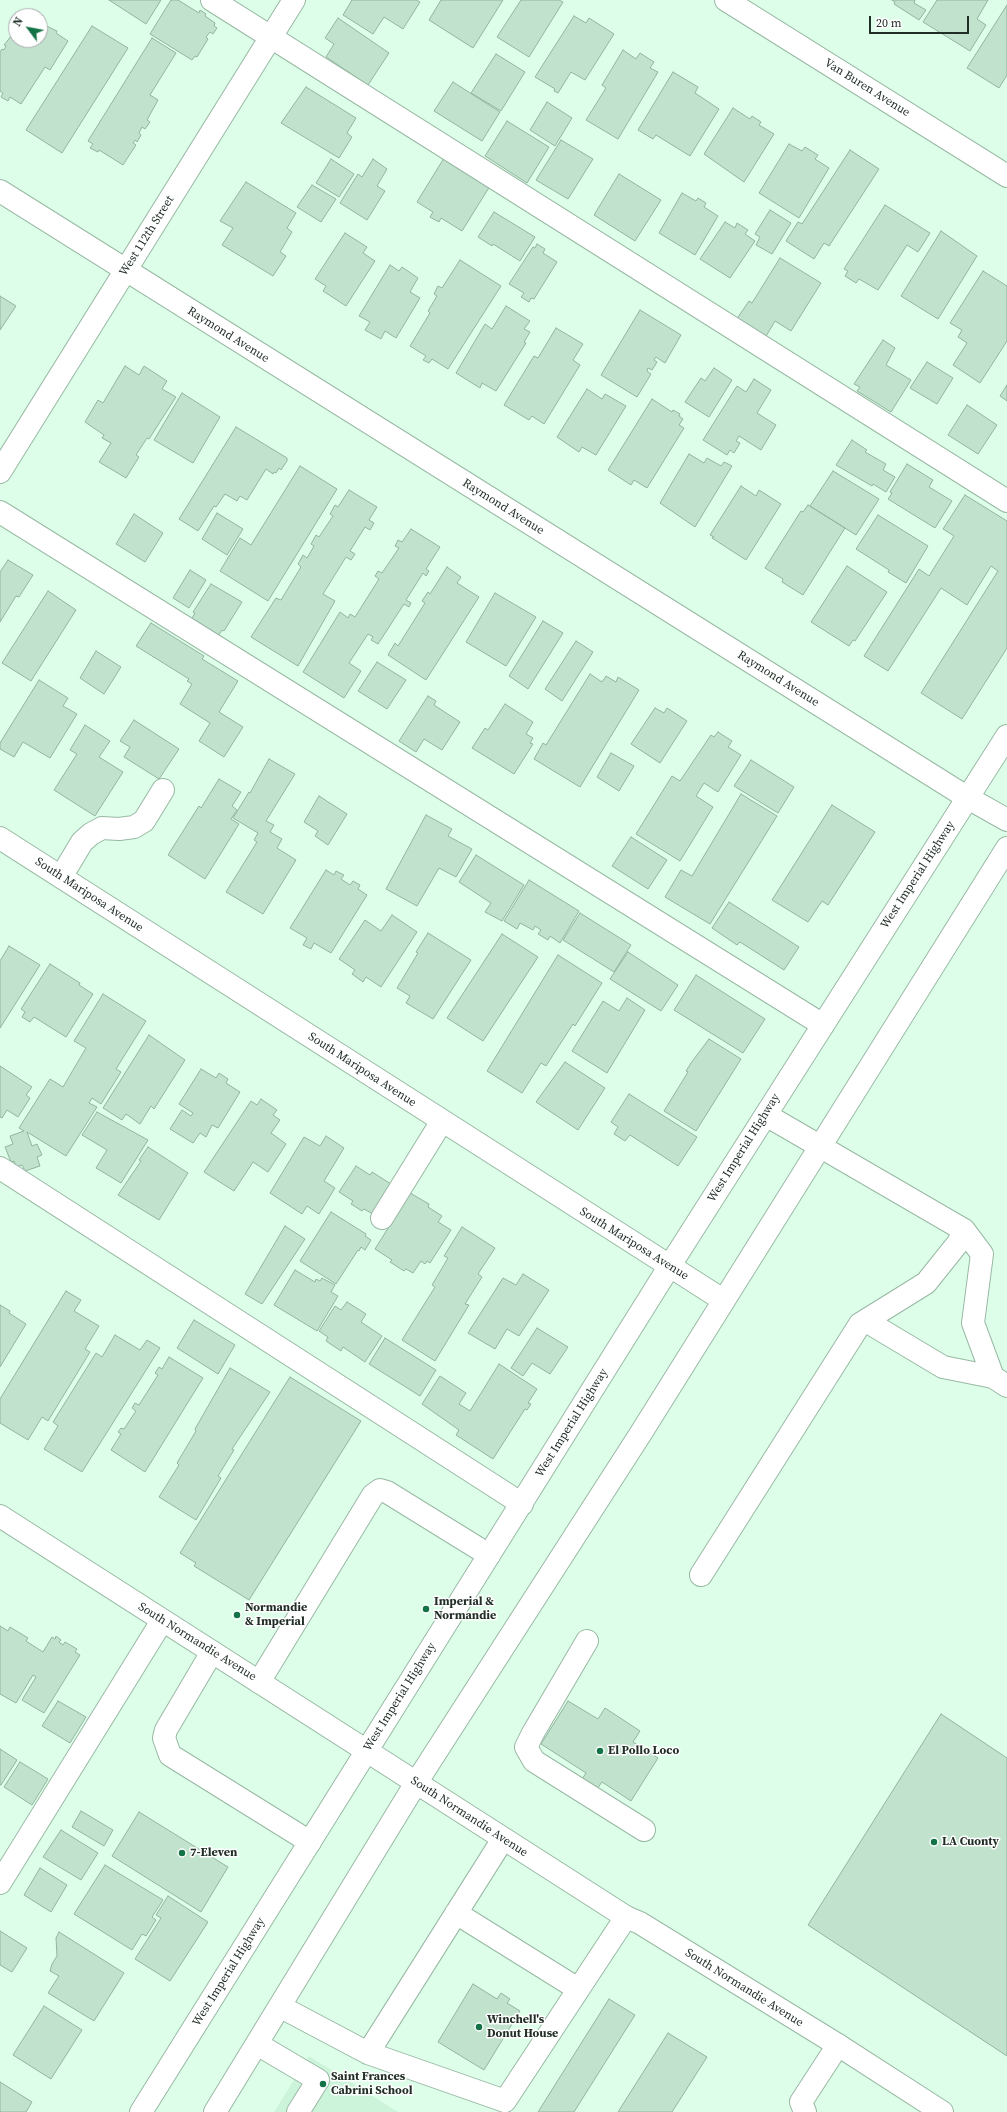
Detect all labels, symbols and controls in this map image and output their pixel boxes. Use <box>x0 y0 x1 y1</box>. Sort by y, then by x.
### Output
north arrow <box>8 8 48 48</box>
scale bar <box>871 8 971 34</box>
text: N <box>10 15 27 29</box>
text: 20 m <box>876 15 902 31</box>
street label: Van Buren Avenue <box>822 56 912 120</box>
street label: West 112th Street <box>117 193 177 279</box>
street label: Raymond Avenue <box>184 304 272 366</box>
street label: Raymond Avenue <box>459 476 547 538</box>
street label: Raymond Avenue <box>734 648 822 710</box>
street label: West Imperial Highway <box>878 819 958 931</box>
street label: South Mariposa Avenue <box>32 855 146 935</box>
street label: South Mariposa Avenue <box>305 1030 419 1110</box>
street label: West Imperial Highway <box>705 1091 783 1205</box>
street label: South Mariposa Avenue <box>577 1205 691 1283</box>
street label: West Imperial Highway <box>533 1366 611 1480</box>
place label: Imperial & Normandie <box>434 1595 496 1623</box>
street label: South Normandie Avenue <box>135 1600 259 1684</box>
place label: Normandie & Imperial <box>245 1601 307 1629</box>
marker: Imperial & Normandie <box>421 1604 431 1614</box>
marker: Normandie & Imperial <box>232 1610 242 1620</box>
street label: West Imperial Highway <box>361 1640 439 1754</box>
place label: El Pollo Loco <box>608 1744 679 1758</box>
marker: El Pollo Loco <box>595 1746 605 1756</box>
street label: South Normandie Avenue <box>408 1774 530 1860</box>
place label: LA Cuonty <box>942 1835 999 1849</box>
marker: LA Cuonty <box>929 1837 939 1847</box>
place label: 7-Eleven <box>190 1846 237 1860</box>
marker: 7-Eleven <box>177 1848 187 1858</box>
street label: West Imperial Highway <box>190 1915 268 2029</box>
street label: South Normandie Avenue <box>682 1946 806 2030</box>
place label: Winchell's Donut House <box>487 2013 558 2041</box>
marker: Winchell's Donut House <box>474 2022 484 2032</box>
place label: Saint Frances Cabrini School <box>331 2070 413 2098</box>
marker: Saint Frances Cabrini School <box>318 2079 328 2089</box>

